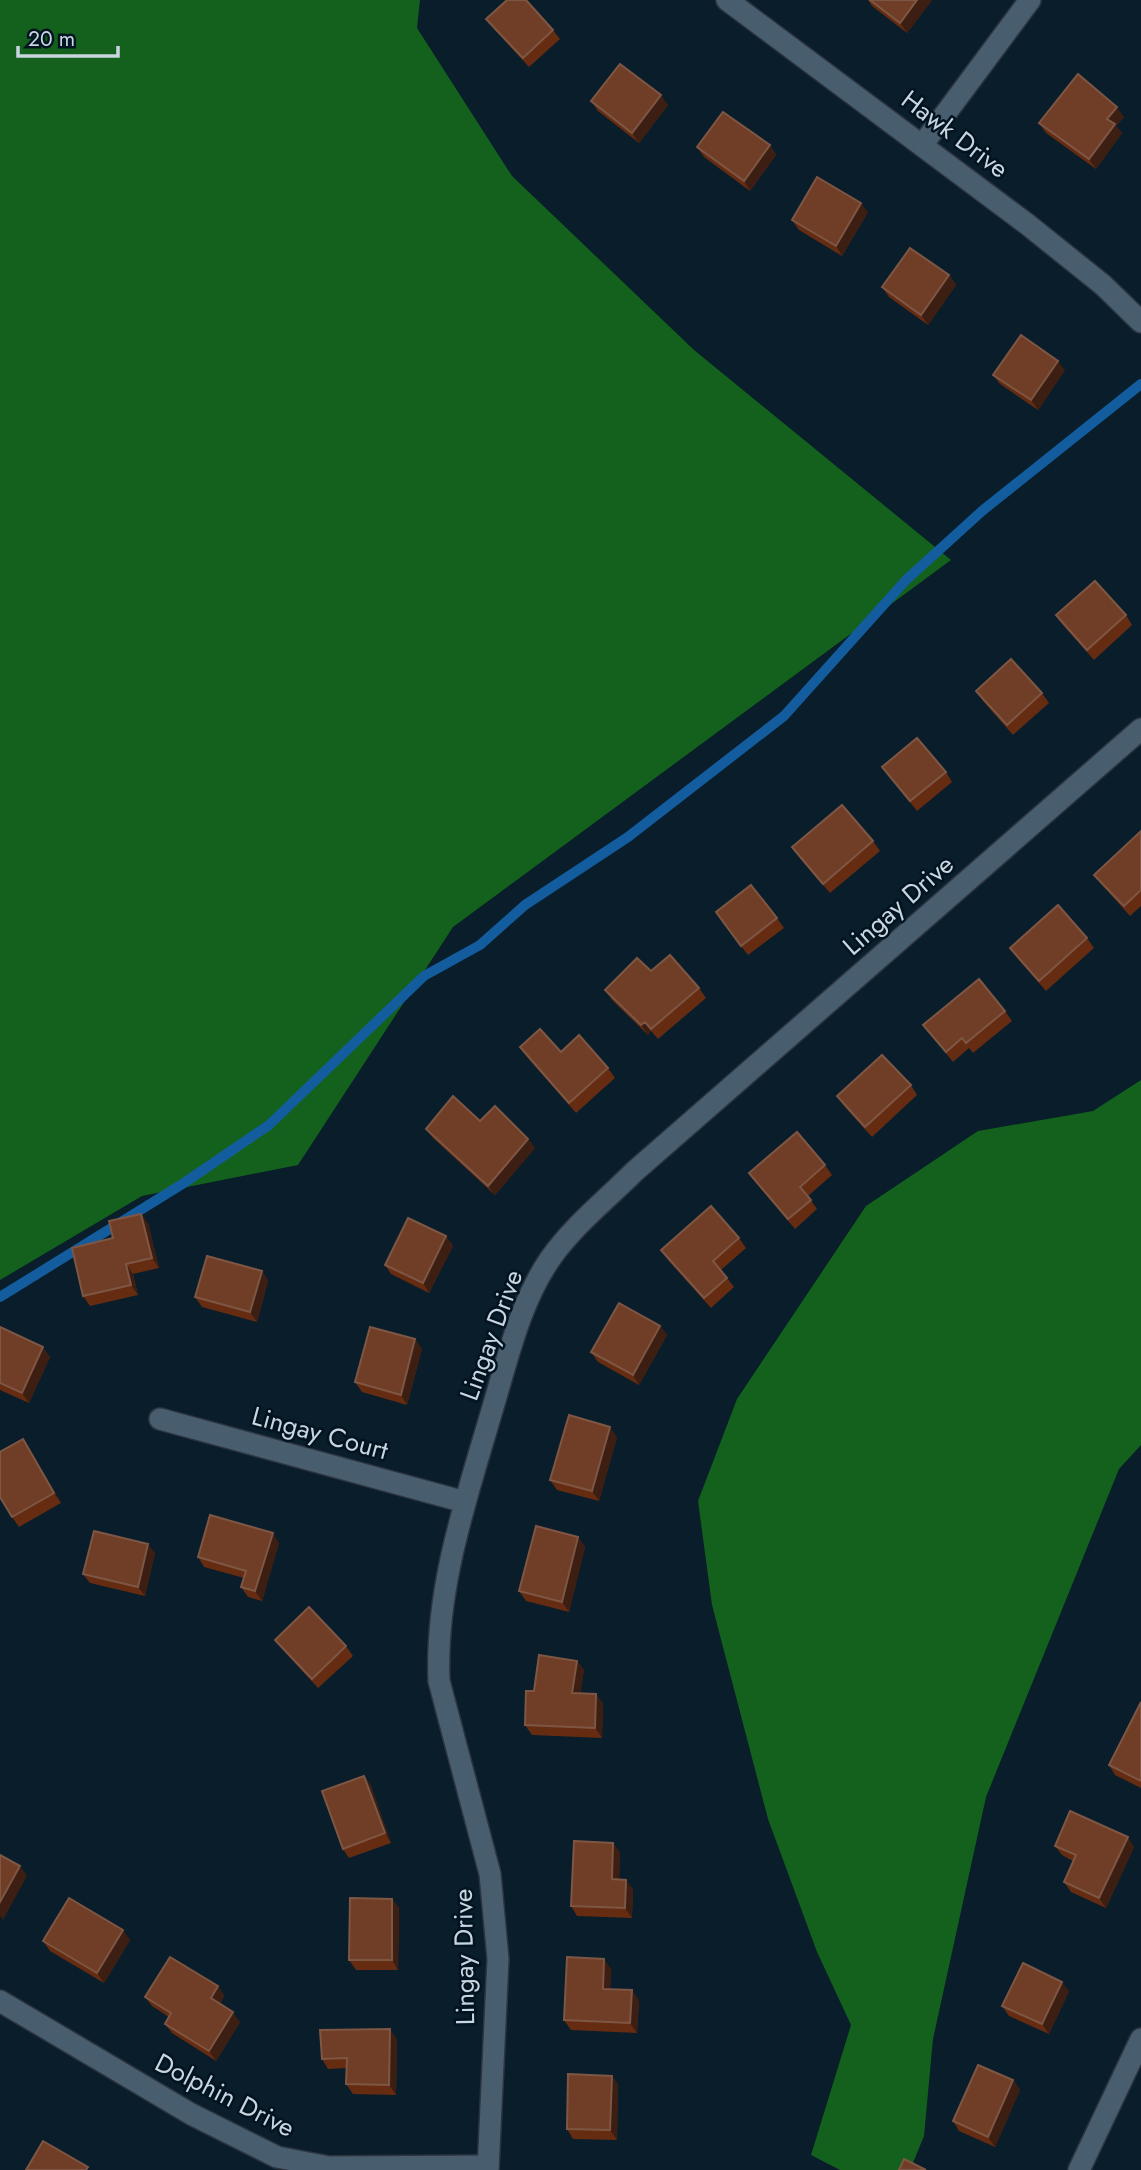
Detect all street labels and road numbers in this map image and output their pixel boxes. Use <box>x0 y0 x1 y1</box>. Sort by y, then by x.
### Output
street label: Hawk Drive <box>893 81 1017 187</box>
street label: Lingay Drive <box>834 846 962 964</box>
street label: Lingay Drive <box>450 1264 532 1406</box>
street label: Lingay Court <box>248 1397 393 1470</box>
street label: Lingay Drive <box>444 1888 484 2026</box>
street label: Dolphin Drive <box>149 2043 301 2147</box>

